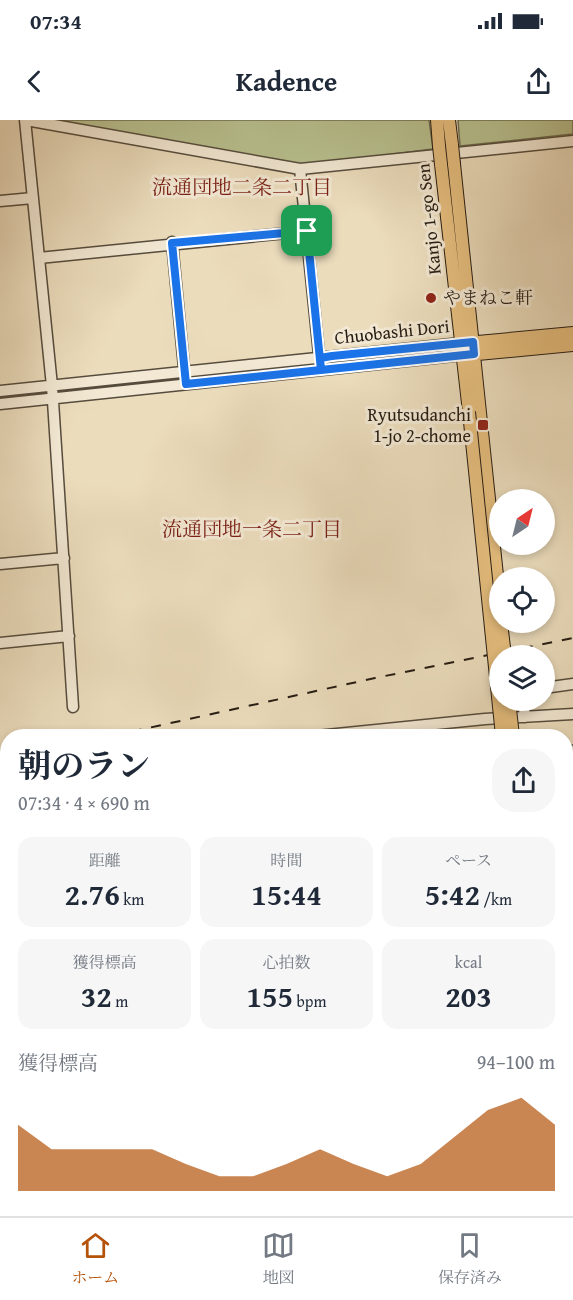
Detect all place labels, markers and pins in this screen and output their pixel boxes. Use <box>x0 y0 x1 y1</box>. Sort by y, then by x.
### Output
pin <box>281 205 332 256</box>
place label: やまねこ軒 <box>443 284 533 311</box>
marker: やまねこ軒 <box>424 291 438 305</box>
place label: Ryutsudanchi 1-jo 2-chome <box>368 401 471 449</box>
marker: Ryutsudanchi 1-jo 2-chome <box>476 418 490 432</box>

